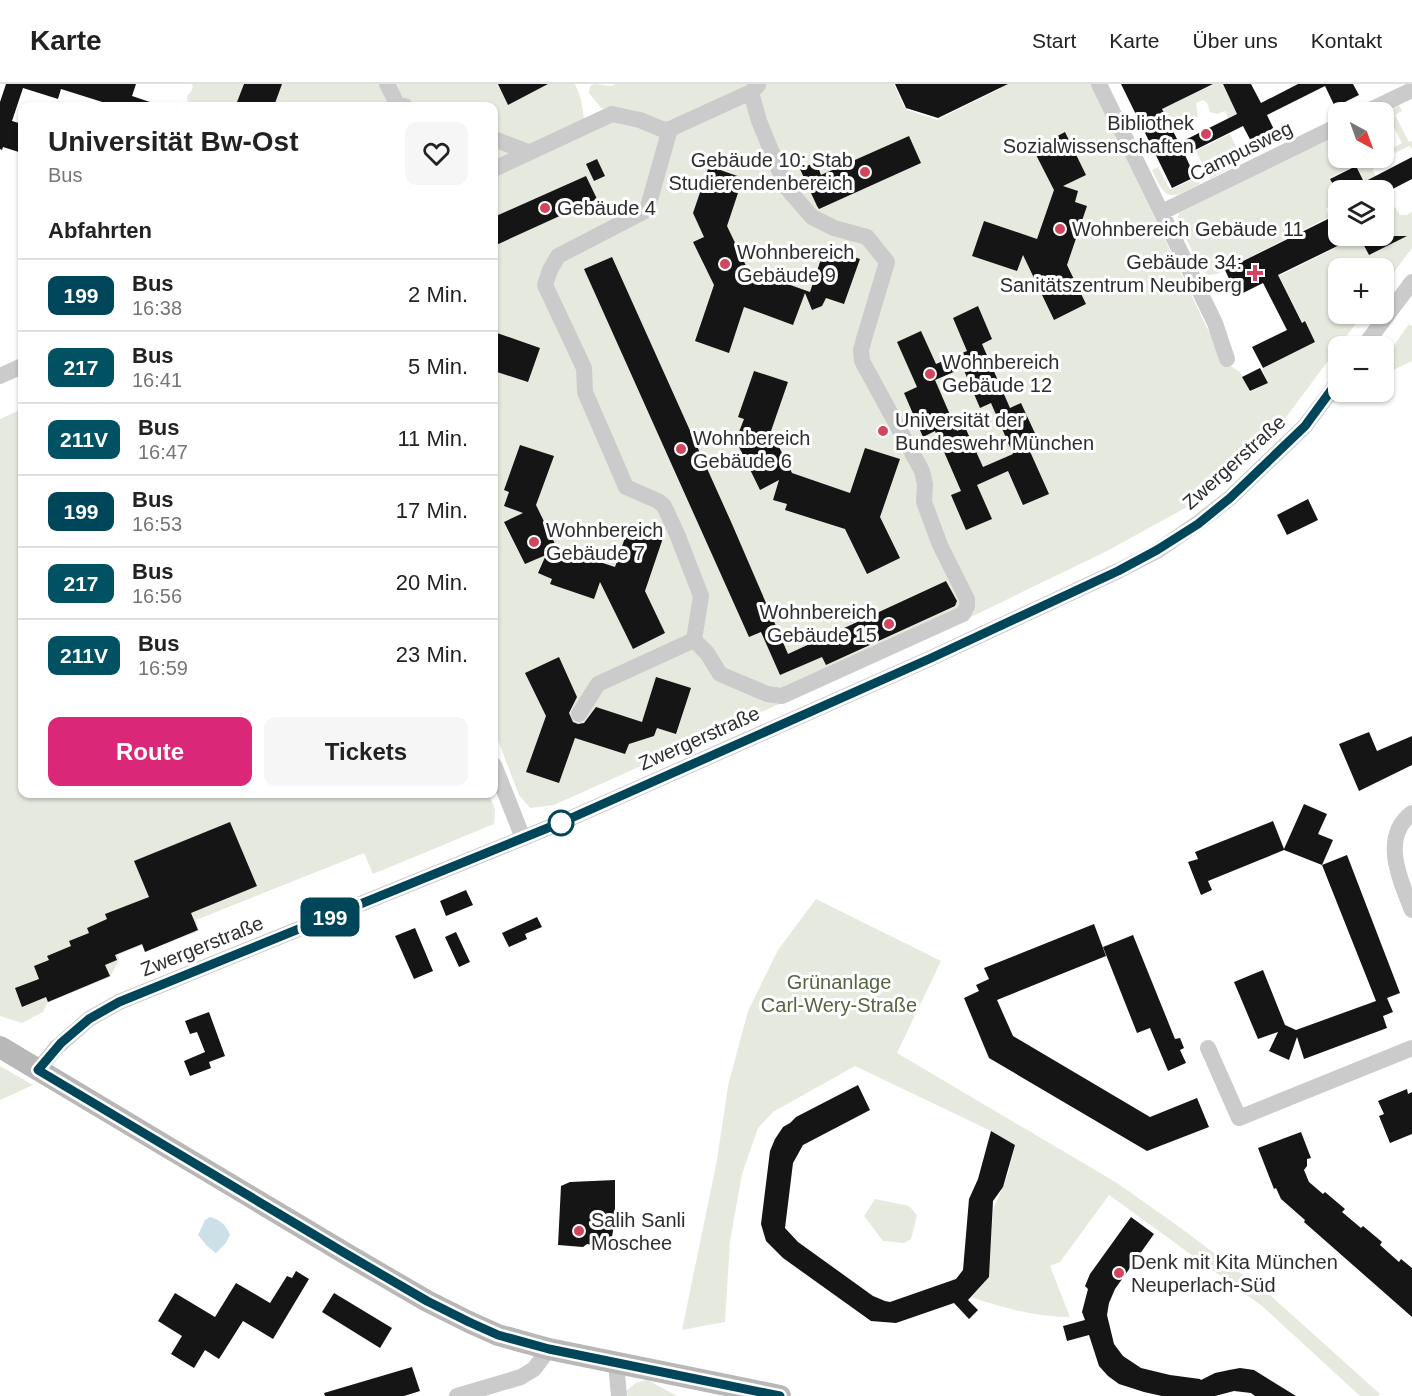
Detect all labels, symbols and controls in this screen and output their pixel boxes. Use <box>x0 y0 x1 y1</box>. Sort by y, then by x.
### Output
text: Karte <box>30 25 102 56</box>
text: Start <box>1032 29 1076 52</box>
text: Karte <box>1109 29 1160 52</box>
text: Über uns <box>1193 29 1278 52</box>
text: Kontakt <box>1311 29 1382 52</box>
north arrow <box>1328 102 1394 168</box>
map controls <box>1328 102 1394 402</box>
place label: Bibliothek Sozialwissenschaften <box>1003 112 1195 157</box>
street label: Campusweg <box>1186 117 1296 185</box>
button: heart <box>405 122 468 185</box>
text: Universität Bw-Ost <box>48 126 299 157</box>
marker: Bibliothek Sozialwissenschaften <box>1199 127 1213 141</box>
place label: Gebäude 10: Stab Studierendenbereich <box>668 149 853 194</box>
text: Bus <box>48 164 82 186</box>
marker: Gebäude 10: Stab Studierendenbereich <box>858 165 872 179</box>
button: layers <box>1328 180 1394 246</box>
place label: Gebäude 4 <box>557 197 656 219</box>
marker: Gebäude 4 <box>538 201 552 215</box>
text: Abfahrten <box>48 218 152 243</box>
place label: Wohnbereich Gebäude 11 <box>1072 218 1304 240</box>
marker: Wohnbereich Gebäude 11 <box>1053 222 1067 236</box>
place label: Wohnbereich Gebäude 9 <box>737 241 854 286</box>
place label: Gebäude 34: Sanitätszentrum Neubiberg <box>1000 251 1242 296</box>
marker: Wohnbereich Gebäude 9 <box>718 257 732 271</box>
button: + <box>1328 258 1394 324</box>
marker: Gebäude 34: Sanitätszentrum Neubiberg <box>1246 264 1264 282</box>
text: Bus <box>132 271 174 296</box>
text: 2 Min. <box>408 282 468 307</box>
text: 199 <box>63 284 99 307</box>
text: 16:38 <box>132 297 182 319</box>
button: − <box>1328 336 1394 402</box>
text: Bus <box>132 343 174 368</box>
place label: Wohnbereich Gebäude 12 <box>942 351 1059 396</box>
text: 5 Min. <box>408 354 468 379</box>
text: 217 <box>63 356 99 379</box>
marker: Wohnbereich Gebäude 12 <box>923 367 937 381</box>
text: 16:41 <box>132 369 182 391</box>
place label: Universität der Bundeswehr München <box>895 409 1094 454</box>
street label: Zwergerstraße <box>1178 410 1290 514</box>
text: Bus <box>138 415 179 440</box>
marker: Universität der Bundeswehr München <box>876 424 890 438</box>
text: 11 Min. <box>397 426 468 451</box>
place label: Wohnbereich Gebäude 6 <box>693 427 810 472</box>
text: 211V <box>60 428 108 451</box>
text: 16:47 <box>138 441 188 463</box>
marker: Wohnbereich Gebäude 6 <box>674 442 688 456</box>
text: Bus <box>132 487 174 512</box>
text: 17 Min. <box>396 498 468 523</box>
text: 199 <box>63 500 99 523</box>
text: 16:53 <box>132 513 182 535</box>
place label: Wohnbereich Gebäude 7 <box>546 519 663 564</box>
marker: Wohnbereich Gebäude 7 <box>527 535 541 549</box>
text: Bus <box>132 559 174 584</box>
text: 20 Min. <box>396 570 468 595</box>
text: 217 <box>63 572 99 595</box>
text: 16:56 <box>132 585 182 607</box>
place label: Wohnbereich Gebäude 15 <box>760 601 877 646</box>
marker: Wohnbereich Gebäude 15 <box>882 617 896 631</box>
text: Bus <box>138 631 179 656</box>
text: 23 Min. <box>396 642 468 667</box>
text: 211V <box>60 644 108 667</box>
text: 16:59 <box>138 657 188 679</box>
street label: Zwergerstraße <box>635 702 763 774</box>
button: Route <box>48 717 252 786</box>
button: Tickets <box>264 717 468 786</box>
unlabelled marker <box>548 810 574 836</box>
line badge: 199 <box>296 898 364 936</box>
text: 199 <box>312 906 348 929</box>
street label: Zwergerstraße <box>138 911 266 981</box>
park label: Grünanlage Carl-Wery-Straße <box>761 971 917 1016</box>
place label: Salih Sanli Moschee <box>591 1209 686 1254</box>
marker: Salih Sanli Moschee <box>572 1224 586 1238</box>
place label: Denk mit Kita München Neuperlach-Süd <box>1131 1251 1338 1296</box>
marker: Denk mit Kita München Neuperlach-Süd <box>1112 1266 1126 1280</box>

